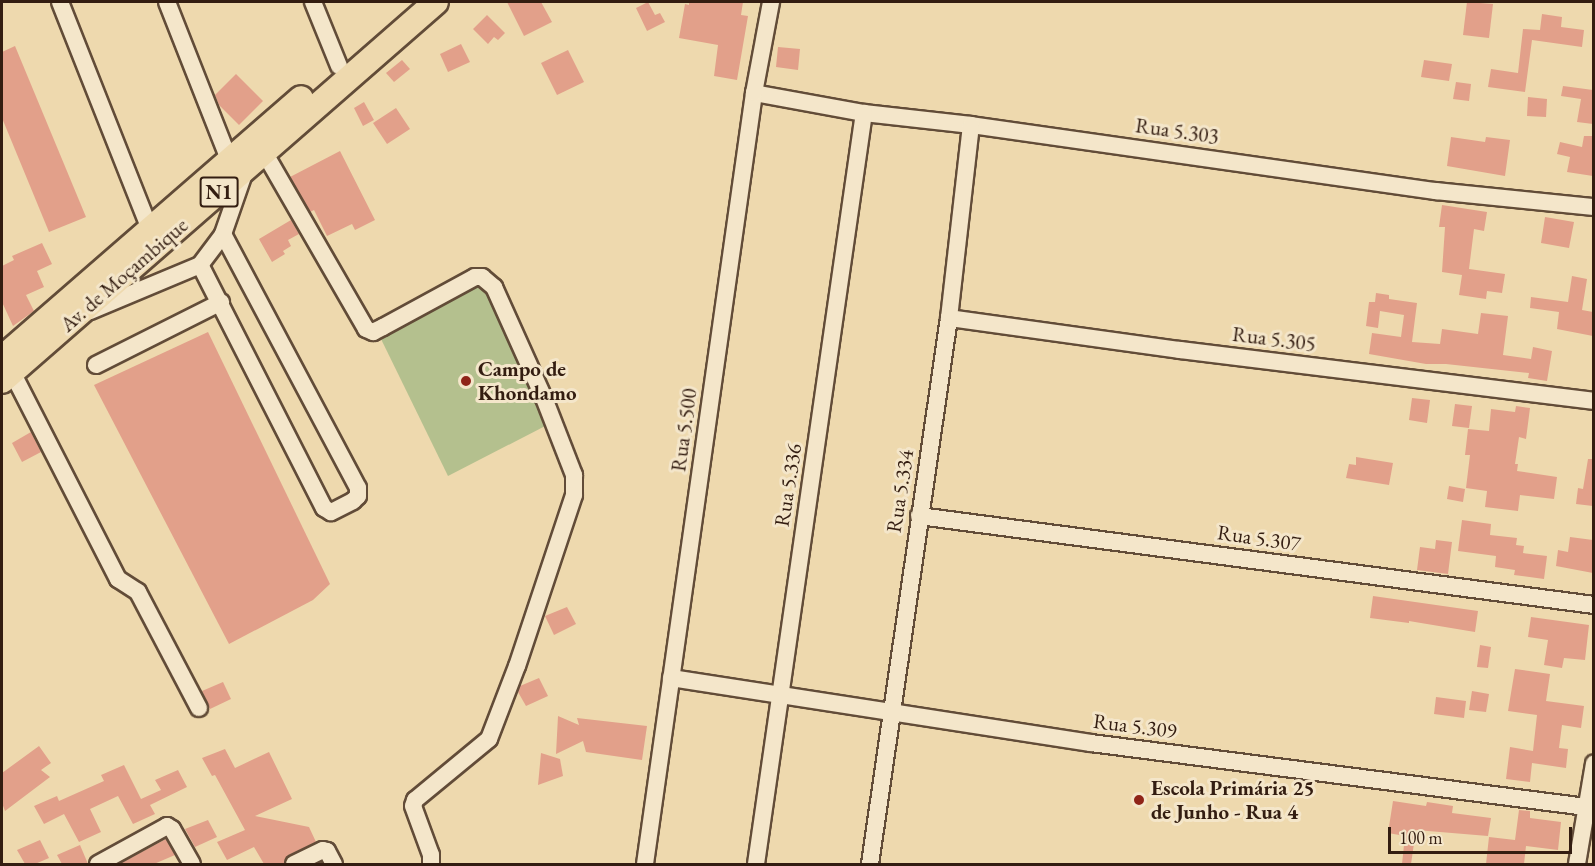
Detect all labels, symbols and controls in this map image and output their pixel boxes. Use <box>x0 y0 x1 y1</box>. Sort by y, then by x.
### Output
street label: Rua 5.303 <box>1134 113 1220 149</box>
road number: N1 <box>200 175 238 209</box>
street label: Av. de Moçambique <box>55 213 193 337</box>
street label: Rua 5.305 <box>1231 321 1317 357</box>
place label: Campo de Khondamo <box>478 356 577 406</box>
marker: Campo de Khondamo <box>459 374 473 388</box>
street label: Rua 5.500 <box>666 387 702 473</box>
street label: Rua 5.336 <box>769 442 807 528</box>
street label: Rua 5.334 <box>881 448 919 534</box>
street label: Rua 5.307 <box>1216 520 1302 556</box>
street label: Rua 5.309 <box>1092 708 1178 744</box>
place label: Escola Primária 25 de Junho - Rua 4 <box>1151 775 1315 825</box>
marker: Escola Primária 25 de Junho - Rua 4 <box>1132 793 1146 807</box>
scale bar <box>1391 815 1576 853</box>
text: 100 m <box>1399 826 1443 849</box>

